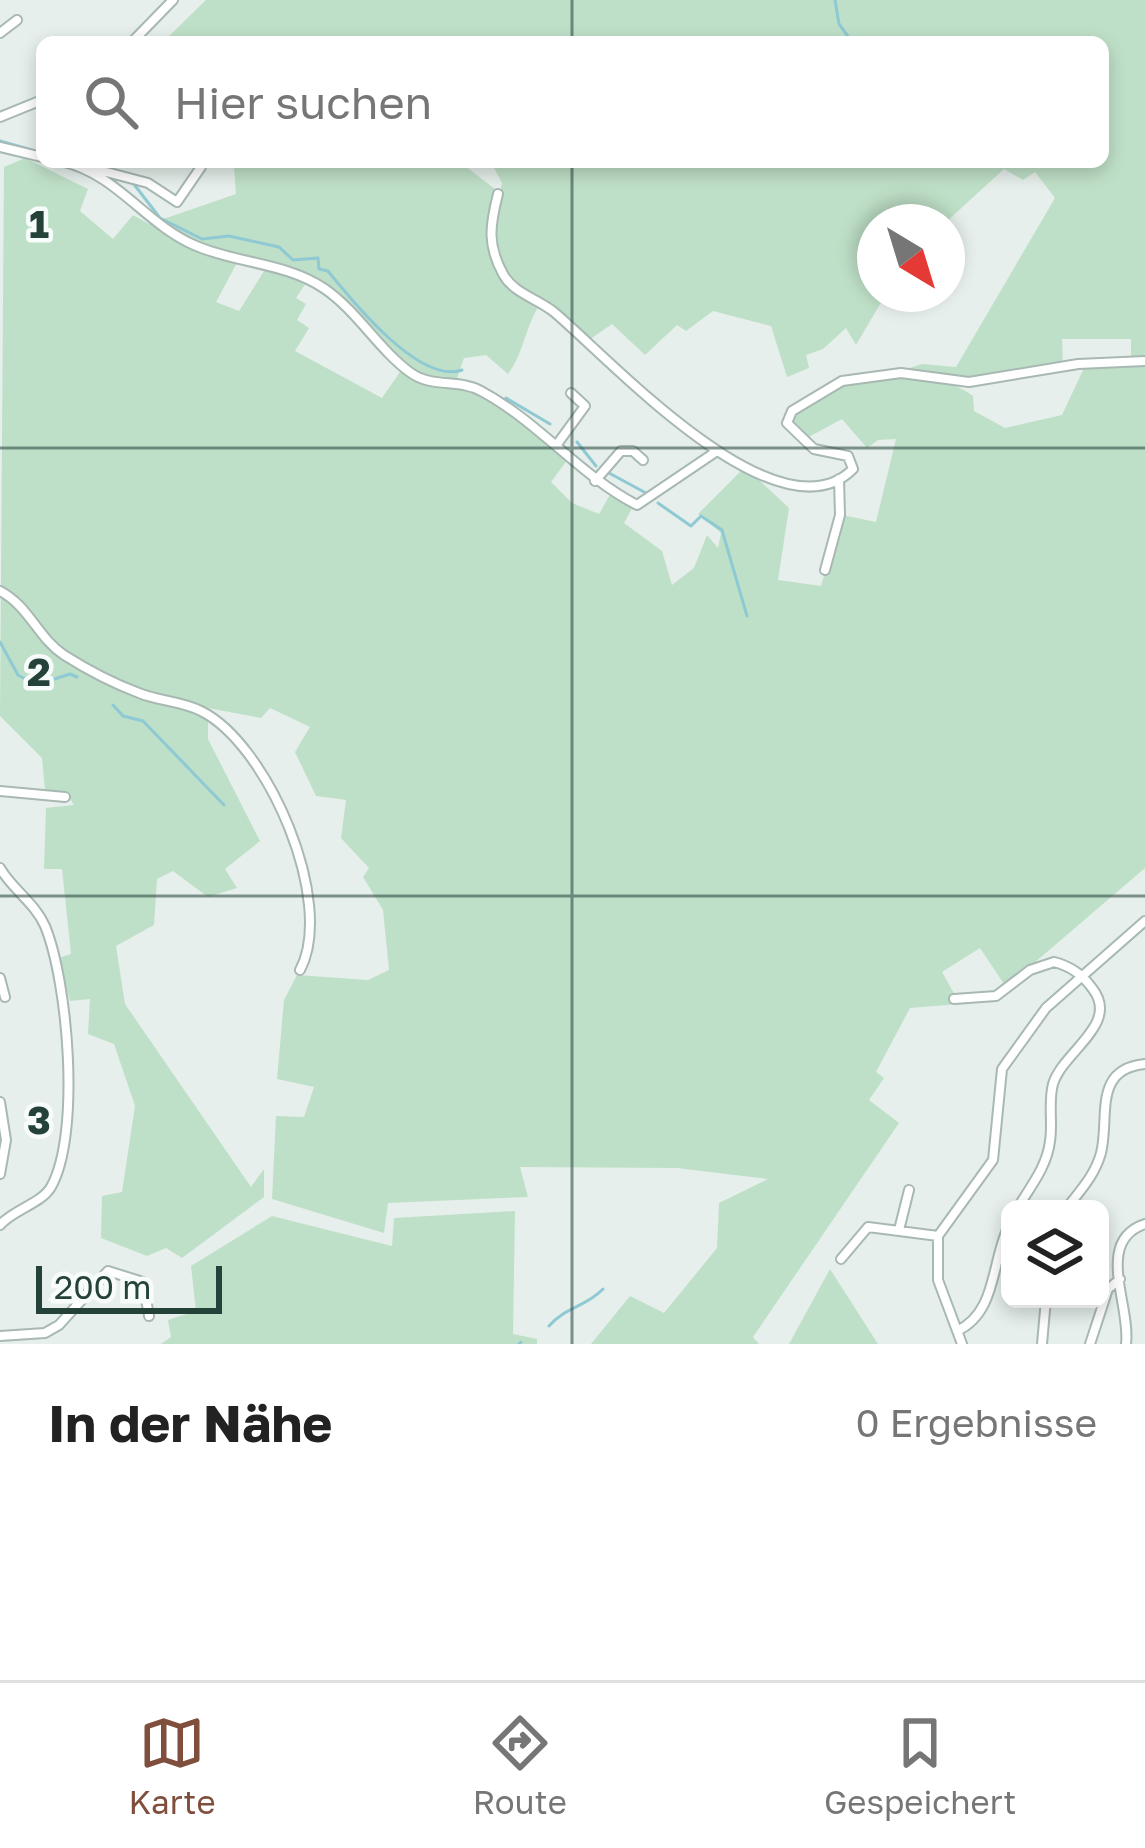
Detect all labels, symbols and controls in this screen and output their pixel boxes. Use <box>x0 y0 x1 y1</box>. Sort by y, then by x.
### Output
search box <box>36 36 1109 168</box>
icon: search <box>78 69 144 135</box>
text: Hier suchen <box>174 75 432 129</box>
text: 1 <box>29 200 49 247</box>
north arrow <box>857 204 965 312</box>
text: 2 <box>27 648 51 695</box>
text: 3 <box>27 1096 51 1143</box>
map controls <box>1001 1200 1109 1308</box>
button: layers <box>1001 1200 1109 1308</box>
scale bar <box>36 1260 222 1313</box>
text: 200 m <box>54 1267 152 1306</box>
text: In der Nähe <box>48 1392 332 1453</box>
text: 0 Ergebnisse <box>855 1399 1097 1446</box>
tab: Karte <box>129 1710 216 1821</box>
tab: Route <box>473 1710 567 1821</box>
tab: Gespeichert <box>824 1710 1016 1821</box>

